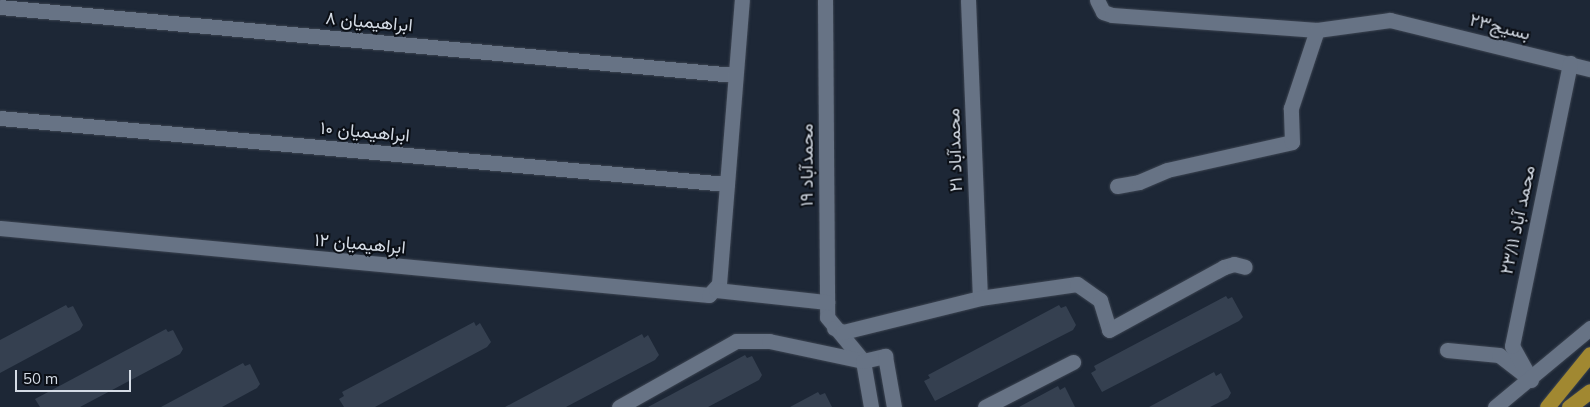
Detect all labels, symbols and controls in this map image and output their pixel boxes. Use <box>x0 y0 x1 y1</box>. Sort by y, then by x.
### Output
street label: ابراهیمیان ۸ <box>324 7 414 37</box>
street label: بسیج۲۳ <box>1467 9 1533 45</box>
street label: محمدآباد ۲۱ <box>943 108 967 192</box>
street label: ابراهیمیان ۱۰ <box>319 117 411 147</box>
street label: محمدآباد ۱۹ <box>796 123 818 207</box>
street label: محمد آباد ۲۳/۱۱ <box>1496 164 1540 276</box>
street label: ابراهیمیان ۱۲ <box>313 229 407 259</box>
scale bar <box>18 360 134 392</box>
text: 50 m <box>23 369 58 388</box>

